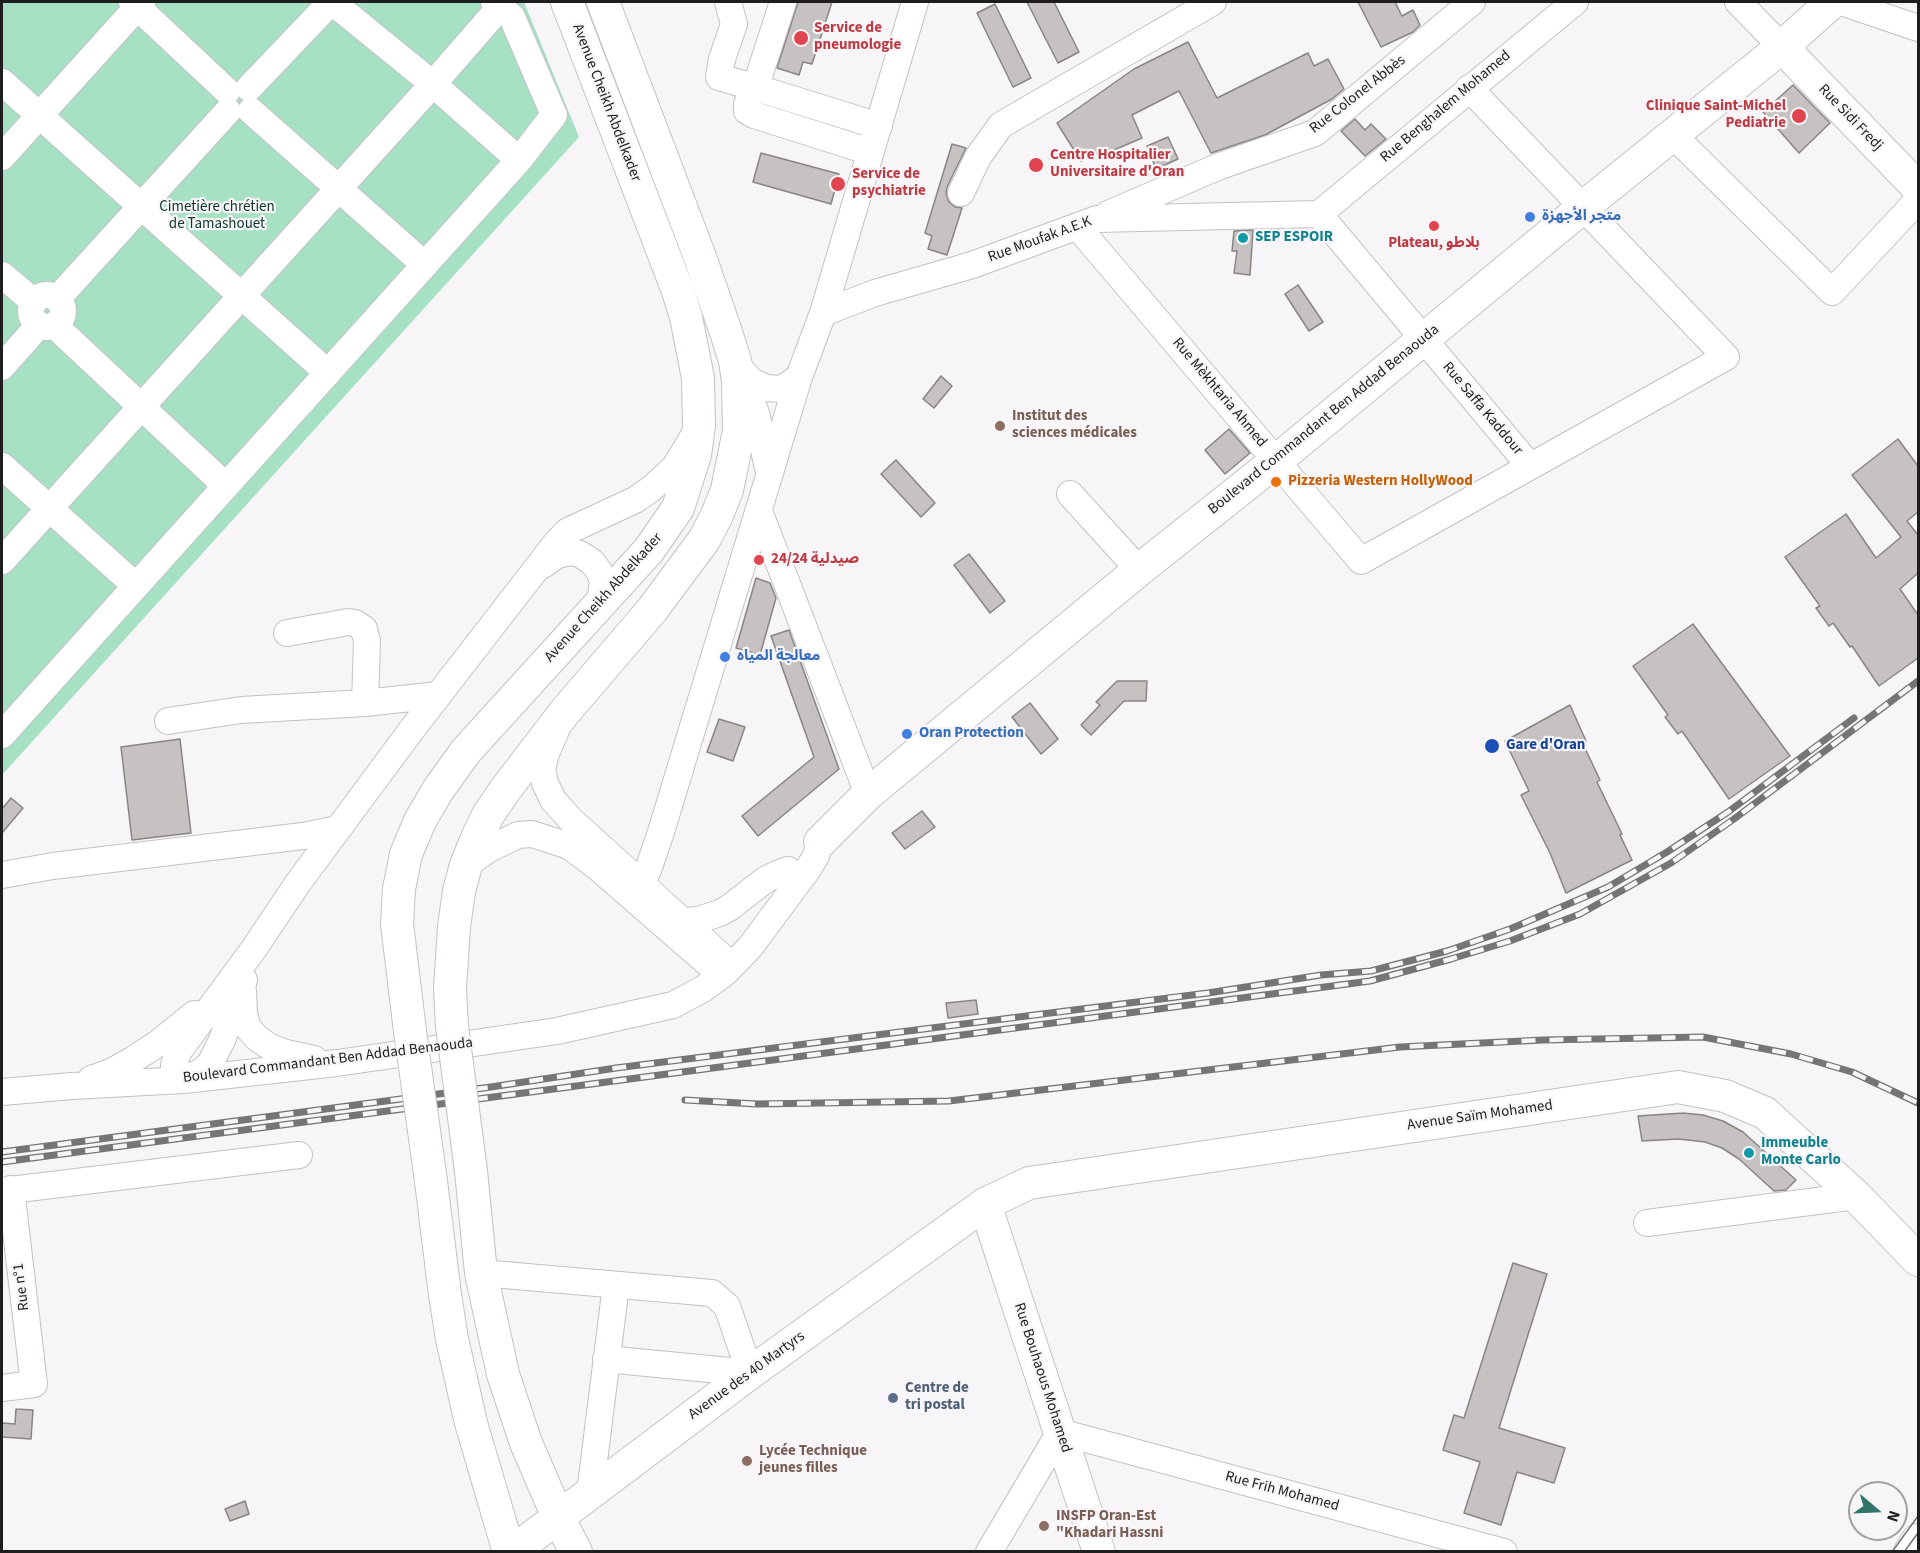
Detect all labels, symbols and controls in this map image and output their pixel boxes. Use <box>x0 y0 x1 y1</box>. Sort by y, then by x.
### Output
place label: Service de pneumologie <box>814 20 901 55</box>
street label: Avenue Cheikh Abdelkader <box>568 22 644 184</box>
marker: Service de pneumologie <box>792 29 810 47</box>
street label: Rue Benghalem Mohamed <box>1377 47 1515 167</box>
street label: Rue Colonel Abbès <box>1306 52 1410 138</box>
street label: Rue Sidi Fredj <box>1814 81 1886 155</box>
place label: Clinique Saint-Michel Pediatrie <box>1646 98 1786 133</box>
marker: Clinique Saint-Michel Pediatrie <box>1790 107 1808 125</box>
place label: Centre Hospitalier Universitaire d'Oran <box>1050 147 1184 182</box>
marker: Centre Hospitalier Universitaire d'Oran <box>1027 156 1045 174</box>
place label: Service de psychiatrie <box>852 166 926 201</box>
marker: Service de psychiatrie <box>829 175 847 193</box>
park label: Cimetière chrétien de Tamashouet <box>159 199 275 234</box>
place label: متجر الأجهزة <box>1542 208 1621 226</box>
marker: متجر الأجهزة <box>1523 210 1537 224</box>
street label: Rue Moufak A.E.K <box>986 213 1094 267</box>
marker: Plateau, بلاطو <box>1427 219 1441 233</box>
place label: SEP ESPOIR <box>1255 229 1333 247</box>
marker: SEP ESPOIR <box>1236 231 1250 245</box>
place label: Plateau, بلاطو <box>1388 235 1480 253</box>
street label: Boulevard Commandant Ben Addad Benaouda <box>1205 321 1443 519</box>
street label: Rue Mèkhtaria Ahmed <box>1168 335 1270 451</box>
street label: Rue Saffa Kaddour <box>1438 359 1526 459</box>
place label: Institut des sciences médicales <box>1012 408 1137 443</box>
marker: Institut des sciences médicales <box>993 419 1007 433</box>
place label: Pizzeria Western HollyWood <box>1288 473 1473 491</box>
marker: Pizzeria Western HollyWood <box>1269 475 1283 489</box>
street label: Avenue Cheikh Abdelkader <box>541 530 667 666</box>
place label: صيدلية 24/24 <box>771 551 859 569</box>
marker: صيدلية 24/24 <box>752 553 766 567</box>
place label: معالجة المياه <box>737 648 820 666</box>
marker: معالجة المياه <box>718 650 732 664</box>
place label: Oran Protection <box>919 725 1024 743</box>
marker: Oran Protection <box>900 727 914 741</box>
marker: Gare d'Oran <box>1483 737 1501 755</box>
place label: Gare d'Oran <box>1506 737 1585 755</box>
street label: Boulevard Commandant Ben Addad Benaouda <box>182 1034 474 1088</box>
street label: Avenue Saïm Mohamed <box>1406 1097 1554 1135</box>
place label: Immeuble Monte Carlo <box>1761 1135 1841 1170</box>
marker: Immeuble Monte Carlo <box>1742 1146 1756 1160</box>
street label: Rue n°1 <box>10 1262 34 1312</box>
street label: Rue Bouhaous Mohamed <box>1009 1301 1075 1455</box>
street label: Avenue des 40 Martyrs <box>685 1328 809 1424</box>
place label: Centre de tri postal <box>905 1380 969 1415</box>
marker: Centre de tri postal <box>886 1391 900 1405</box>
place label: Lycée Technique jeunes filles <box>759 1443 867 1478</box>
marker: Lycée Technique jeunes filles <box>740 1454 754 1468</box>
street label: Rue Frih Mohamed <box>1223 1468 1341 1516</box>
north arrow <box>1848 1481 1908 1541</box>
place label: INSFP Oran-Est "Khadari Hassni <box>1056 1508 1163 1543</box>
text: N <box>1881 1508 1905 1525</box>
marker: INSFP Oran-Est "Khadari Hassni <box>1037 1519 1051 1533</box>

